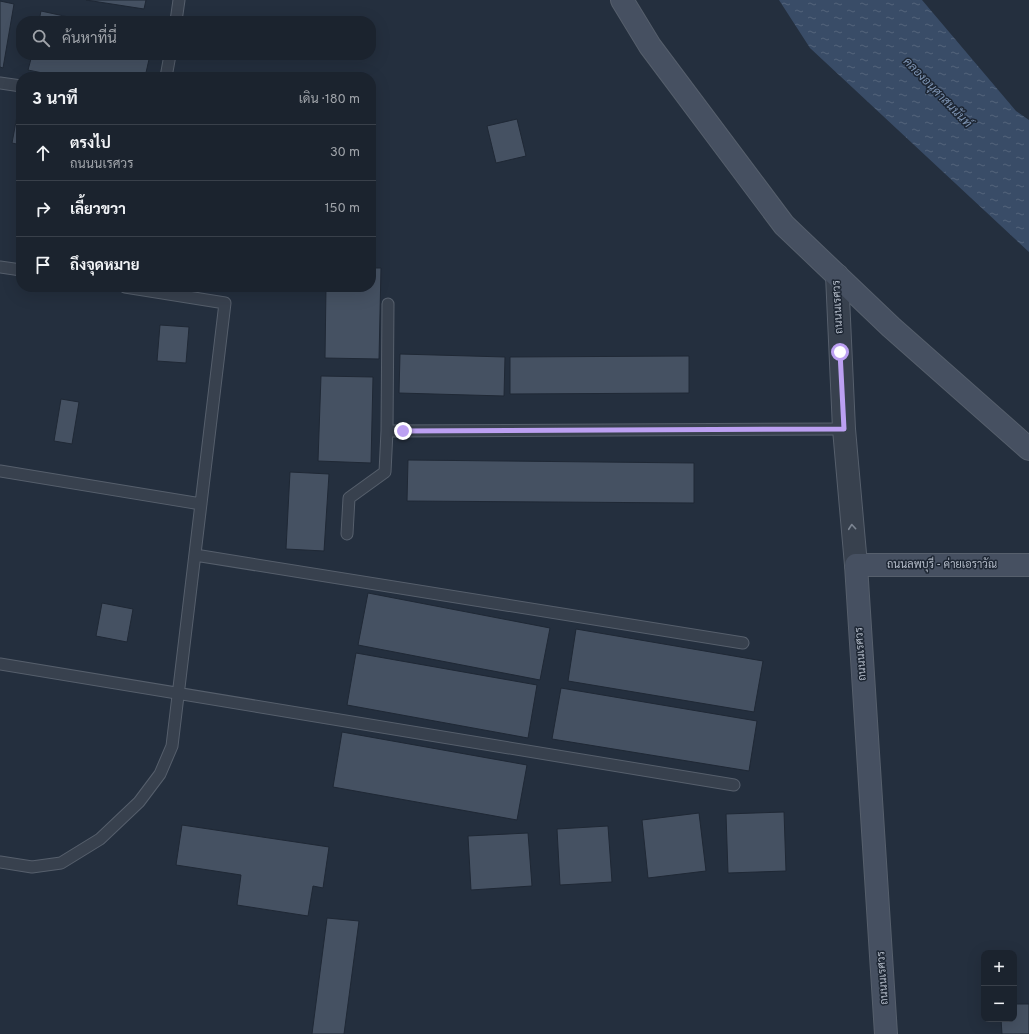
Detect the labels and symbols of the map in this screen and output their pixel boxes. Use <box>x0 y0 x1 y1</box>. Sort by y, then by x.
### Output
water label: คลองอนุศาสนนันท์ <box>899 54 977 133</box>
street label: ถนนนเรศวร <box>830 280 846 334</box>
route start <box>831 343 849 361</box>
route end <box>394 422 412 440</box>
one-way arrow <box>848 524 857 530</box>
street label: ถนนลพบุรี - ค่ายเอราวัณ <box>887 556 997 573</box>
street label: ถนนนเรศวร <box>852 627 870 681</box>
street label: ถนนนเรศวร <box>874 951 892 1005</box>

